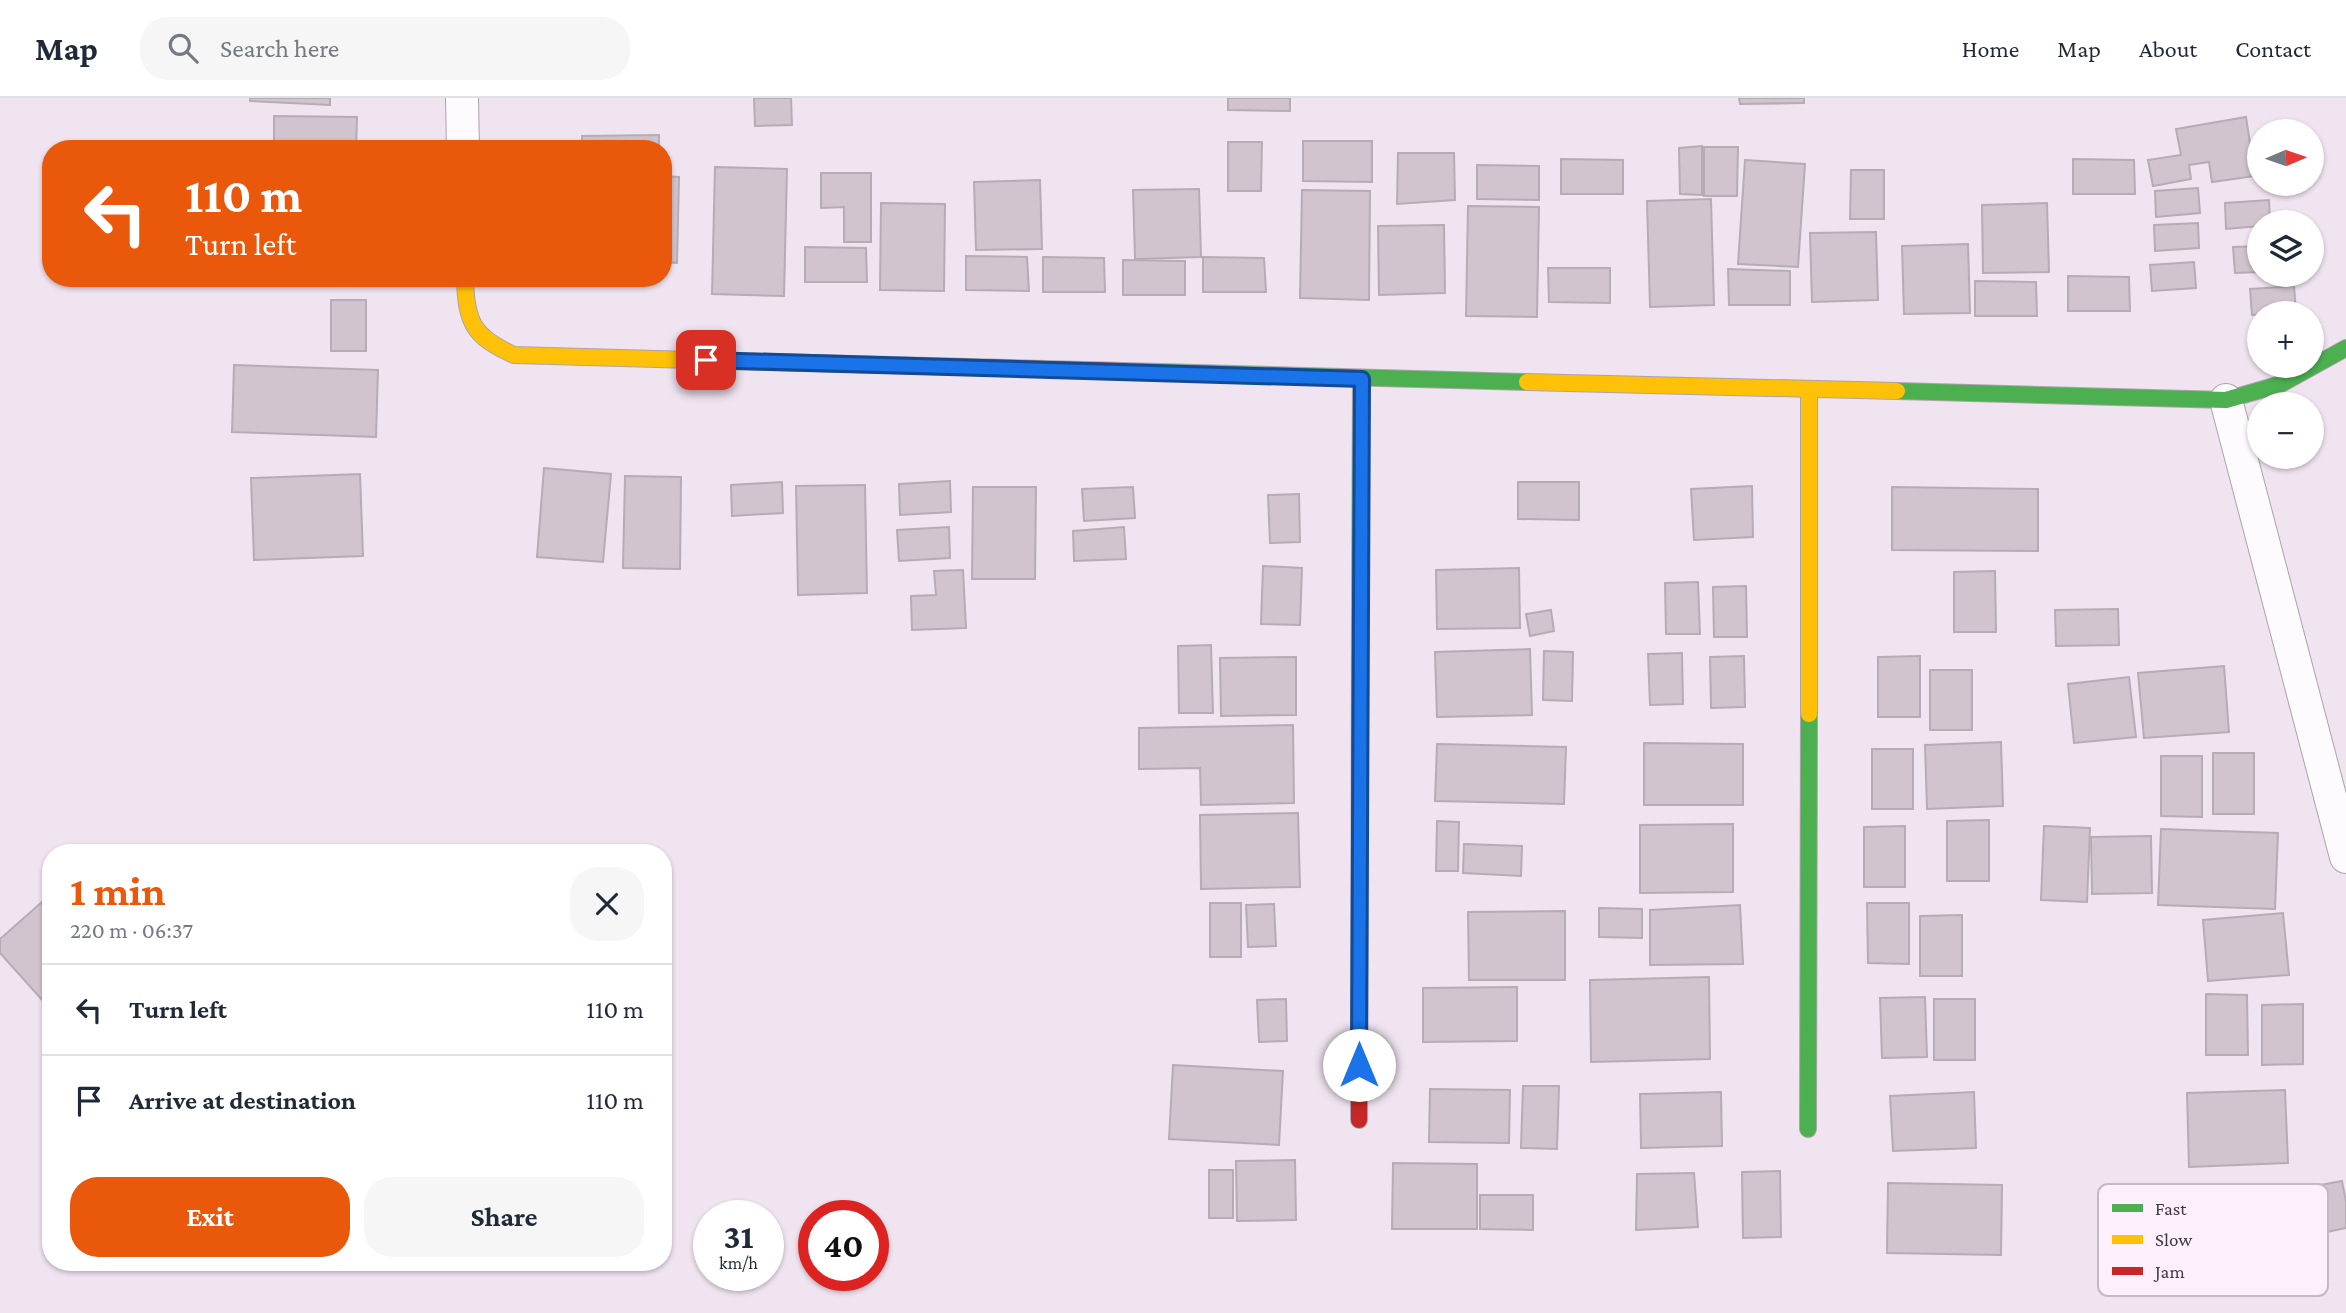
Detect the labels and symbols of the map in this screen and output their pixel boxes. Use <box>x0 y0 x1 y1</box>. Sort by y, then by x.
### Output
north arrow <box>2247 119 2324 196</box>
pin <box>676 330 736 390</box>
position arrow <box>1322 1028 1396 1102</box>
legend <box>2098 1184 2328 1296</box>
text: Fast <box>2155 1198 2187 1219</box>
speed limit sign: 40 <box>798 1200 889 1291</box>
text: Slow <box>2155 1229 2192 1250</box>
text: Jam <box>2153 1261 2185 1282</box>

